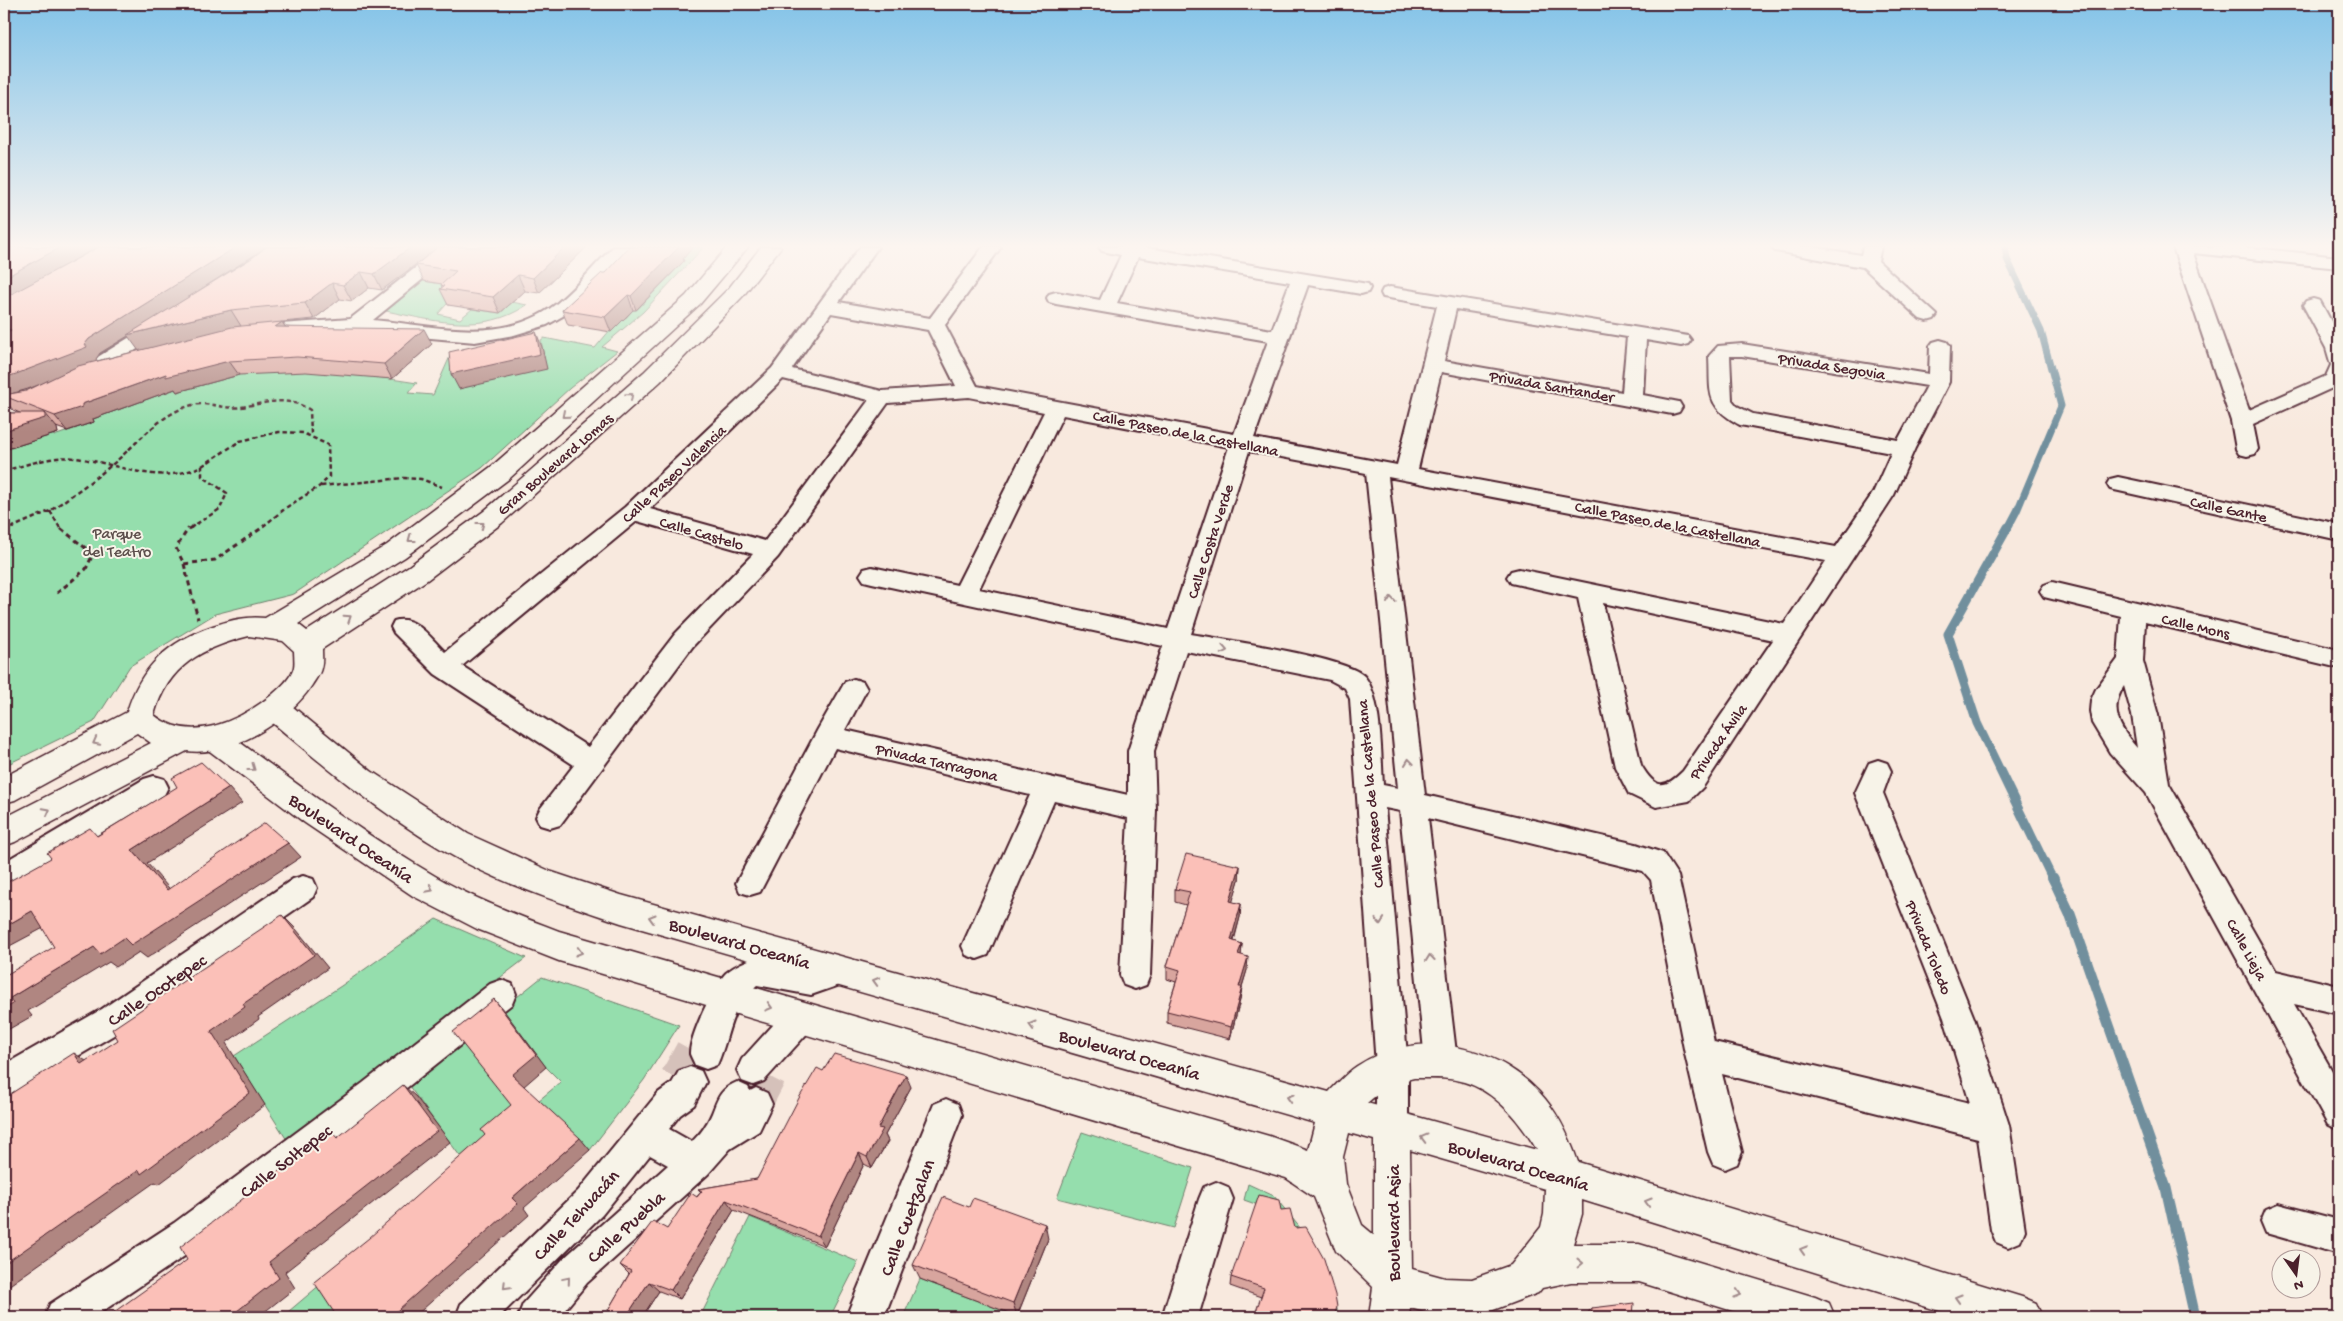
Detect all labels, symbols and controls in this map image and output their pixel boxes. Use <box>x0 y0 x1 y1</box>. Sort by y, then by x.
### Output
street label: Privada Segovia <box>1775 350 1888 386</box>
street label: Privada Santander <box>1487 368 1616 409</box>
one-way arrow <box>625 393 634 402</box>
street label: Calle Paseo de la Castellana <box>1091 408 1281 463</box>
one-way arrow <box>562 409 571 418</box>
street label: Gran Boulevard Lomas <box>495 410 619 521</box>
street label: Calle Paseo Valencia <box>619 422 732 529</box>
street label: Calle Costa Verde <box>1185 482 1240 602</box>
street label: Calle Gante <box>2188 494 2269 529</box>
street label: Calle Paseo de la Castellana <box>1573 499 1763 554</box>
street label: Calle Castelo <box>657 514 745 556</box>
one-way arrow <box>475 523 484 531</box>
park label: Parque del Teatro <box>83 526 151 563</box>
one-way arrow <box>408 533 417 541</box>
one-way arrow <box>1386 596 1397 604</box>
street label: Calle Mons <box>2159 611 2232 646</box>
one-way arrow <box>342 615 352 624</box>
one-way arrow <box>1220 644 1229 654</box>
street label: Calle Paseo de la Castellana <box>1355 698 1390 889</box>
street label: Privada Ávila <box>1685 700 1754 785</box>
one-way arrow <box>92 736 101 746</box>
street label: Privada Tarragona <box>872 741 1000 788</box>
one-way arrow <box>1404 757 1415 765</box>
one-way arrow <box>246 762 256 771</box>
street label: Boulevard Oceanía <box>282 789 418 891</box>
one-way arrow <box>42 807 51 817</box>
one-way arrow <box>425 883 434 893</box>
street label: Privada Toledo <box>1899 898 1954 998</box>
one-way arrow <box>648 913 657 923</box>
street label: Boulevard Oceanía <box>665 914 814 977</box>
street label: Calle Lieja <box>2220 916 2270 986</box>
one-way arrow <box>1375 917 1386 925</box>
one-way arrow <box>575 946 583 956</box>
street label: Calle Ocotepec <box>104 950 212 1033</box>
one-way arrow <box>1425 954 1436 962</box>
one-way arrow <box>872 976 880 986</box>
one-way arrow <box>764 1002 772 1012</box>
one-way arrow <box>1028 1020 1037 1031</box>
street label: Boulevard Oceanía <box>1055 1025 1204 1088</box>
one-way arrow <box>1286 1093 1294 1103</box>
street label: Calle Soltepec <box>236 1120 338 1205</box>
one-way arrow <box>1421 1133 1429 1143</box>
street label: Boulevard Oceanía <box>1444 1136 1593 1199</box>
street label: Calle Cuetzalan <box>876 1157 942 1280</box>
street label: Boulevard Asia <box>1384 1163 1407 1282</box>
street label: Calle Tehuacán <box>529 1166 626 1267</box>
street label: Calle Puebla <box>583 1186 672 1270</box>
one-way arrow <box>1644 1198 1652 1208</box>
one-way arrow <box>1800 1246 1808 1256</box>
north arrow <box>2270 1248 2320 1298</box>
one-way arrow <box>1576 1258 1584 1268</box>
text: N <box>2292 1275 2305 1294</box>
one-way arrow <box>562 1277 571 1286</box>
one-way arrow <box>503 1280 512 1289</box>
one-way arrow <box>1733 1288 1741 1298</box>
one-way arrow <box>1955 1293 1963 1303</box>

